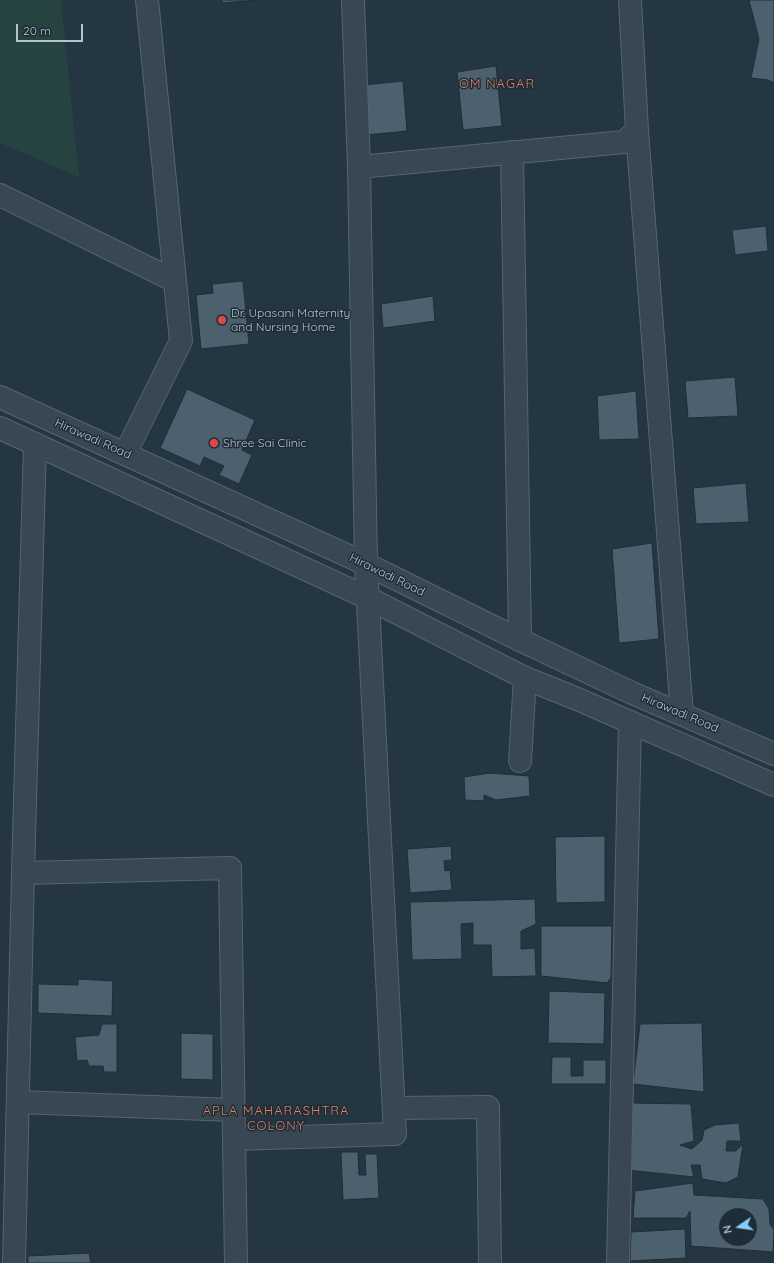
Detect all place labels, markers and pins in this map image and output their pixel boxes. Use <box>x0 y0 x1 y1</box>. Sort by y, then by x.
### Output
place label: Dr. Upasani Maternity and Nursing Home <box>231 306 350 334</box>
marker: Dr. Upasani Maternity and Nursing Home <box>216 314 228 326</box>
place label: Shree Sai Clinic <box>223 436 306 450</box>
marker: Shree Sai Clinic <box>208 437 220 449</box>

